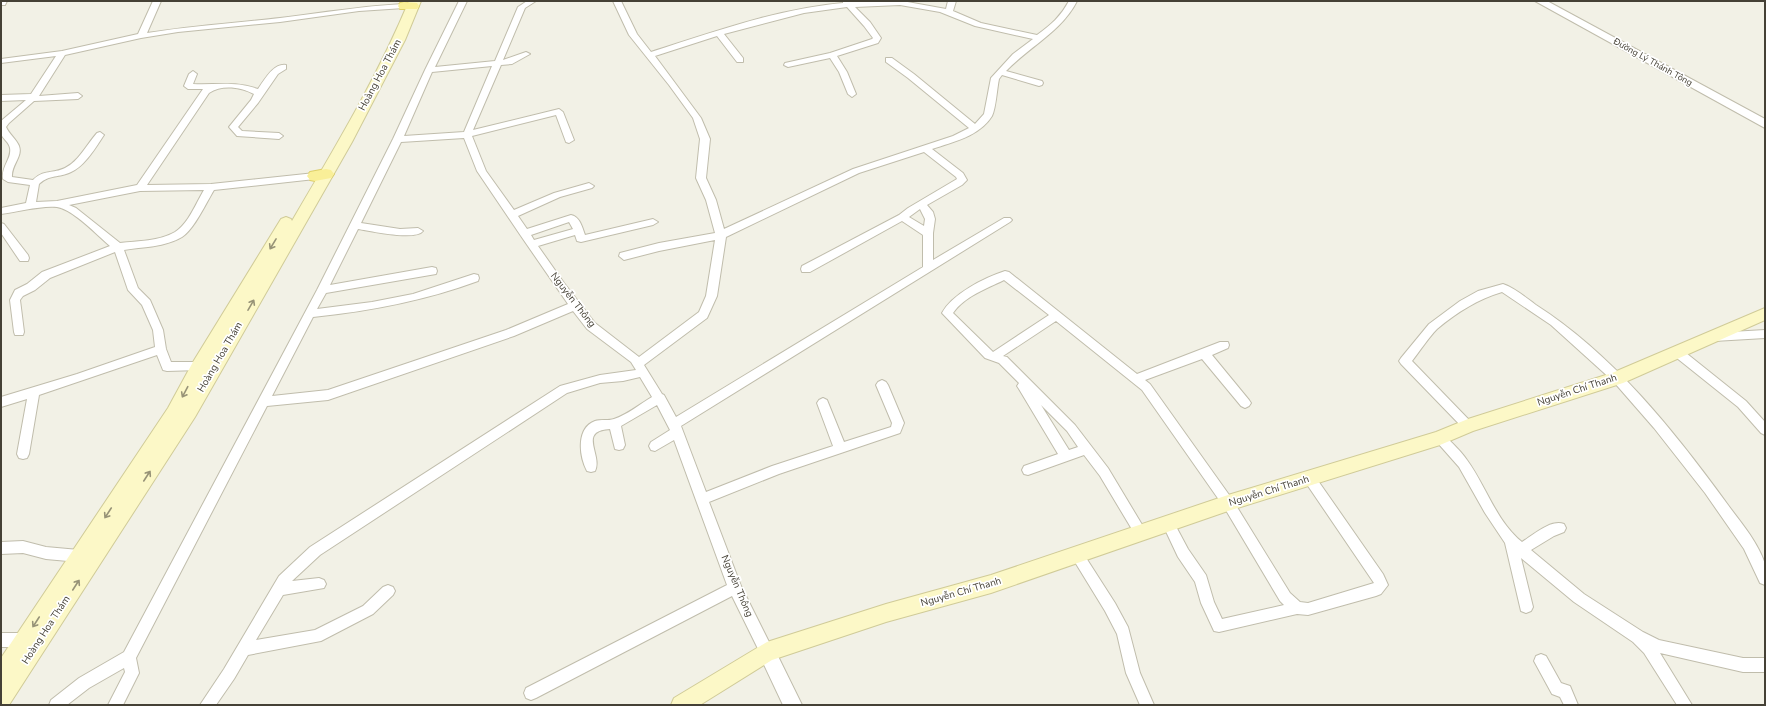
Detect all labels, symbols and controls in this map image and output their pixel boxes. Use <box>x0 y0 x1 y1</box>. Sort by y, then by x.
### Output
street label: Đường Lý Thánh Tông <box>1610 35 1695 89</box>
street label: Hoàng Hoa Thám <box>355 37 405 113</box>
one-way arrow <box>269 238 277 250</box>
street label: Nguyễn Thông <box>547 270 599 331</box>
one-way arrow <box>247 299 255 311</box>
street label: Hoàng Hoa Thám <box>194 319 246 395</box>
street label: Nguyễn Chí Thanh <box>1535 370 1619 410</box>
one-way arrow <box>181 385 188 397</box>
one-way arrow <box>143 471 151 482</box>
street label: Nguyễn Chí Thanh <box>1227 472 1311 510</box>
one-way arrow <box>103 507 111 519</box>
street label: Nguyễn Thông <box>718 553 756 619</box>
street label: Nguyễn Chí Thanh <box>919 574 1003 610</box>
one-way arrow <box>72 579 80 590</box>
street label: Hoàng Hoa Thám <box>19 593 73 667</box>
one-way arrow <box>32 616 40 628</box>

